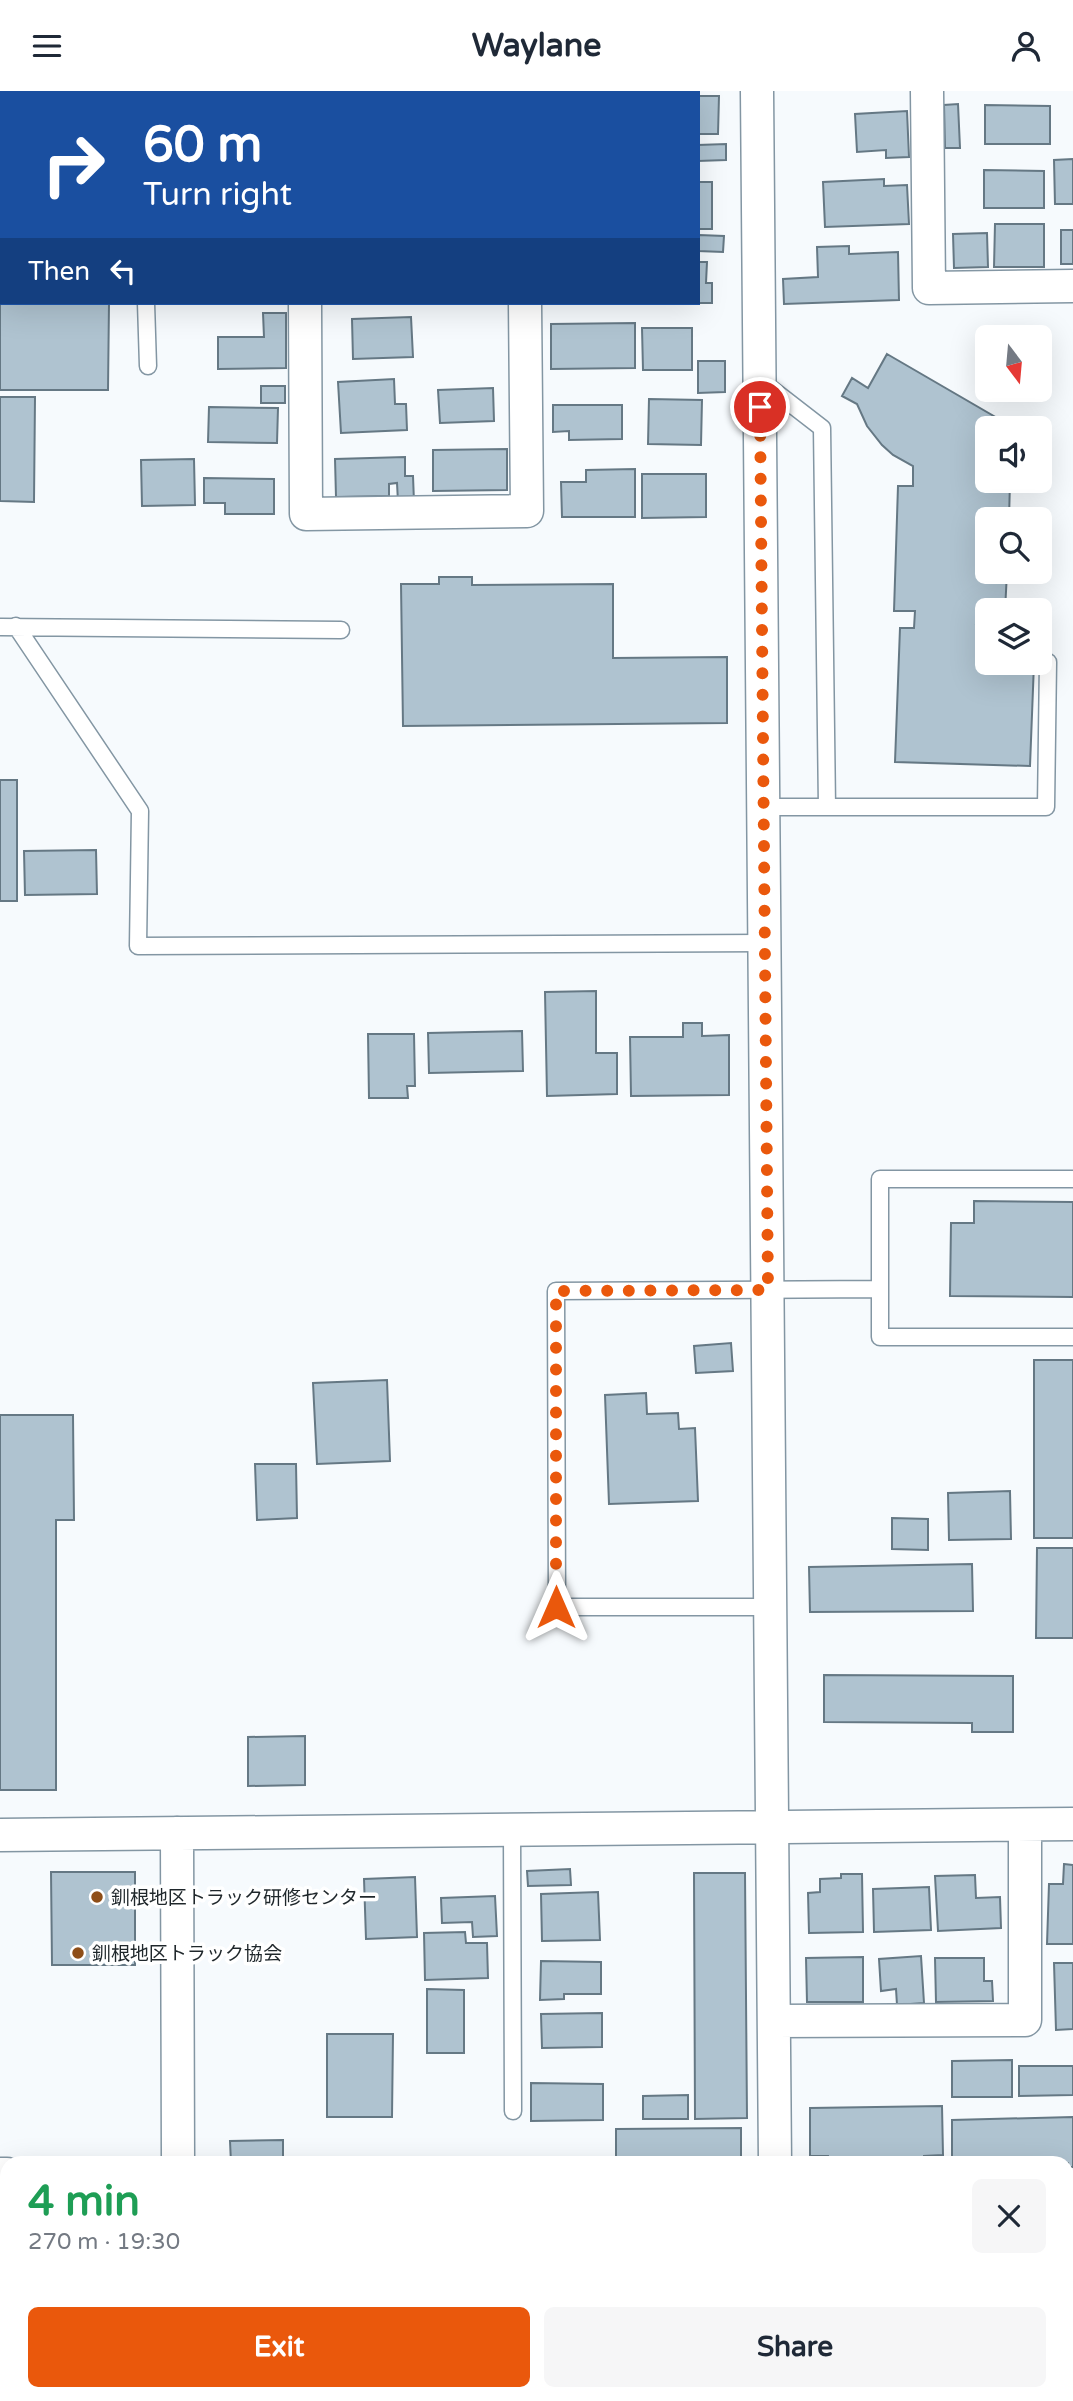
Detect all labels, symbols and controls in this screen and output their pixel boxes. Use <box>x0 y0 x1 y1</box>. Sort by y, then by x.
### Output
icon: menu <box>28 27 66 65</box>
text: Waylane <box>472 27 601 65</box>
icon: person <box>1007 27 1045 65</box>
text: 60 m <box>143 116 262 175</box>
icon: right <box>28 119 119 210</box>
text: Turn right <box>143 176 292 214</box>
icon: left <box>104 252 142 290</box>
text: Then <box>28 256 90 287</box>
north arrow <box>975 325 1052 403</box>
map controls <box>975 325 1052 675</box>
pin <box>730 377 790 437</box>
icon: arrive <box>741 388 779 426</box>
button: sound <box>975 416 1052 493</box>
button: search <box>975 507 1052 584</box>
button: layers <box>975 598 1052 675</box>
position arrow <box>519 1570 593 1644</box>
place label: 釧根地区トラック研修センター <box>111 1887 377 1909</box>
marker: 釧根地区トラック研修センター <box>89 1889 105 1905</box>
place label: 釧根地区トラック協会 <box>92 1943 282 1965</box>
marker: 釧根地区トラック協会 <box>70 1945 86 1961</box>
text: 4 min <box>28 2176 140 2227</box>
button: close <box>972 2179 1046 2253</box>
text: 270 m · 19:30 <box>28 2228 180 2256</box>
button: Exit <box>28 2307 530 2387</box>
button: Share <box>544 2307 1046 2387</box>

